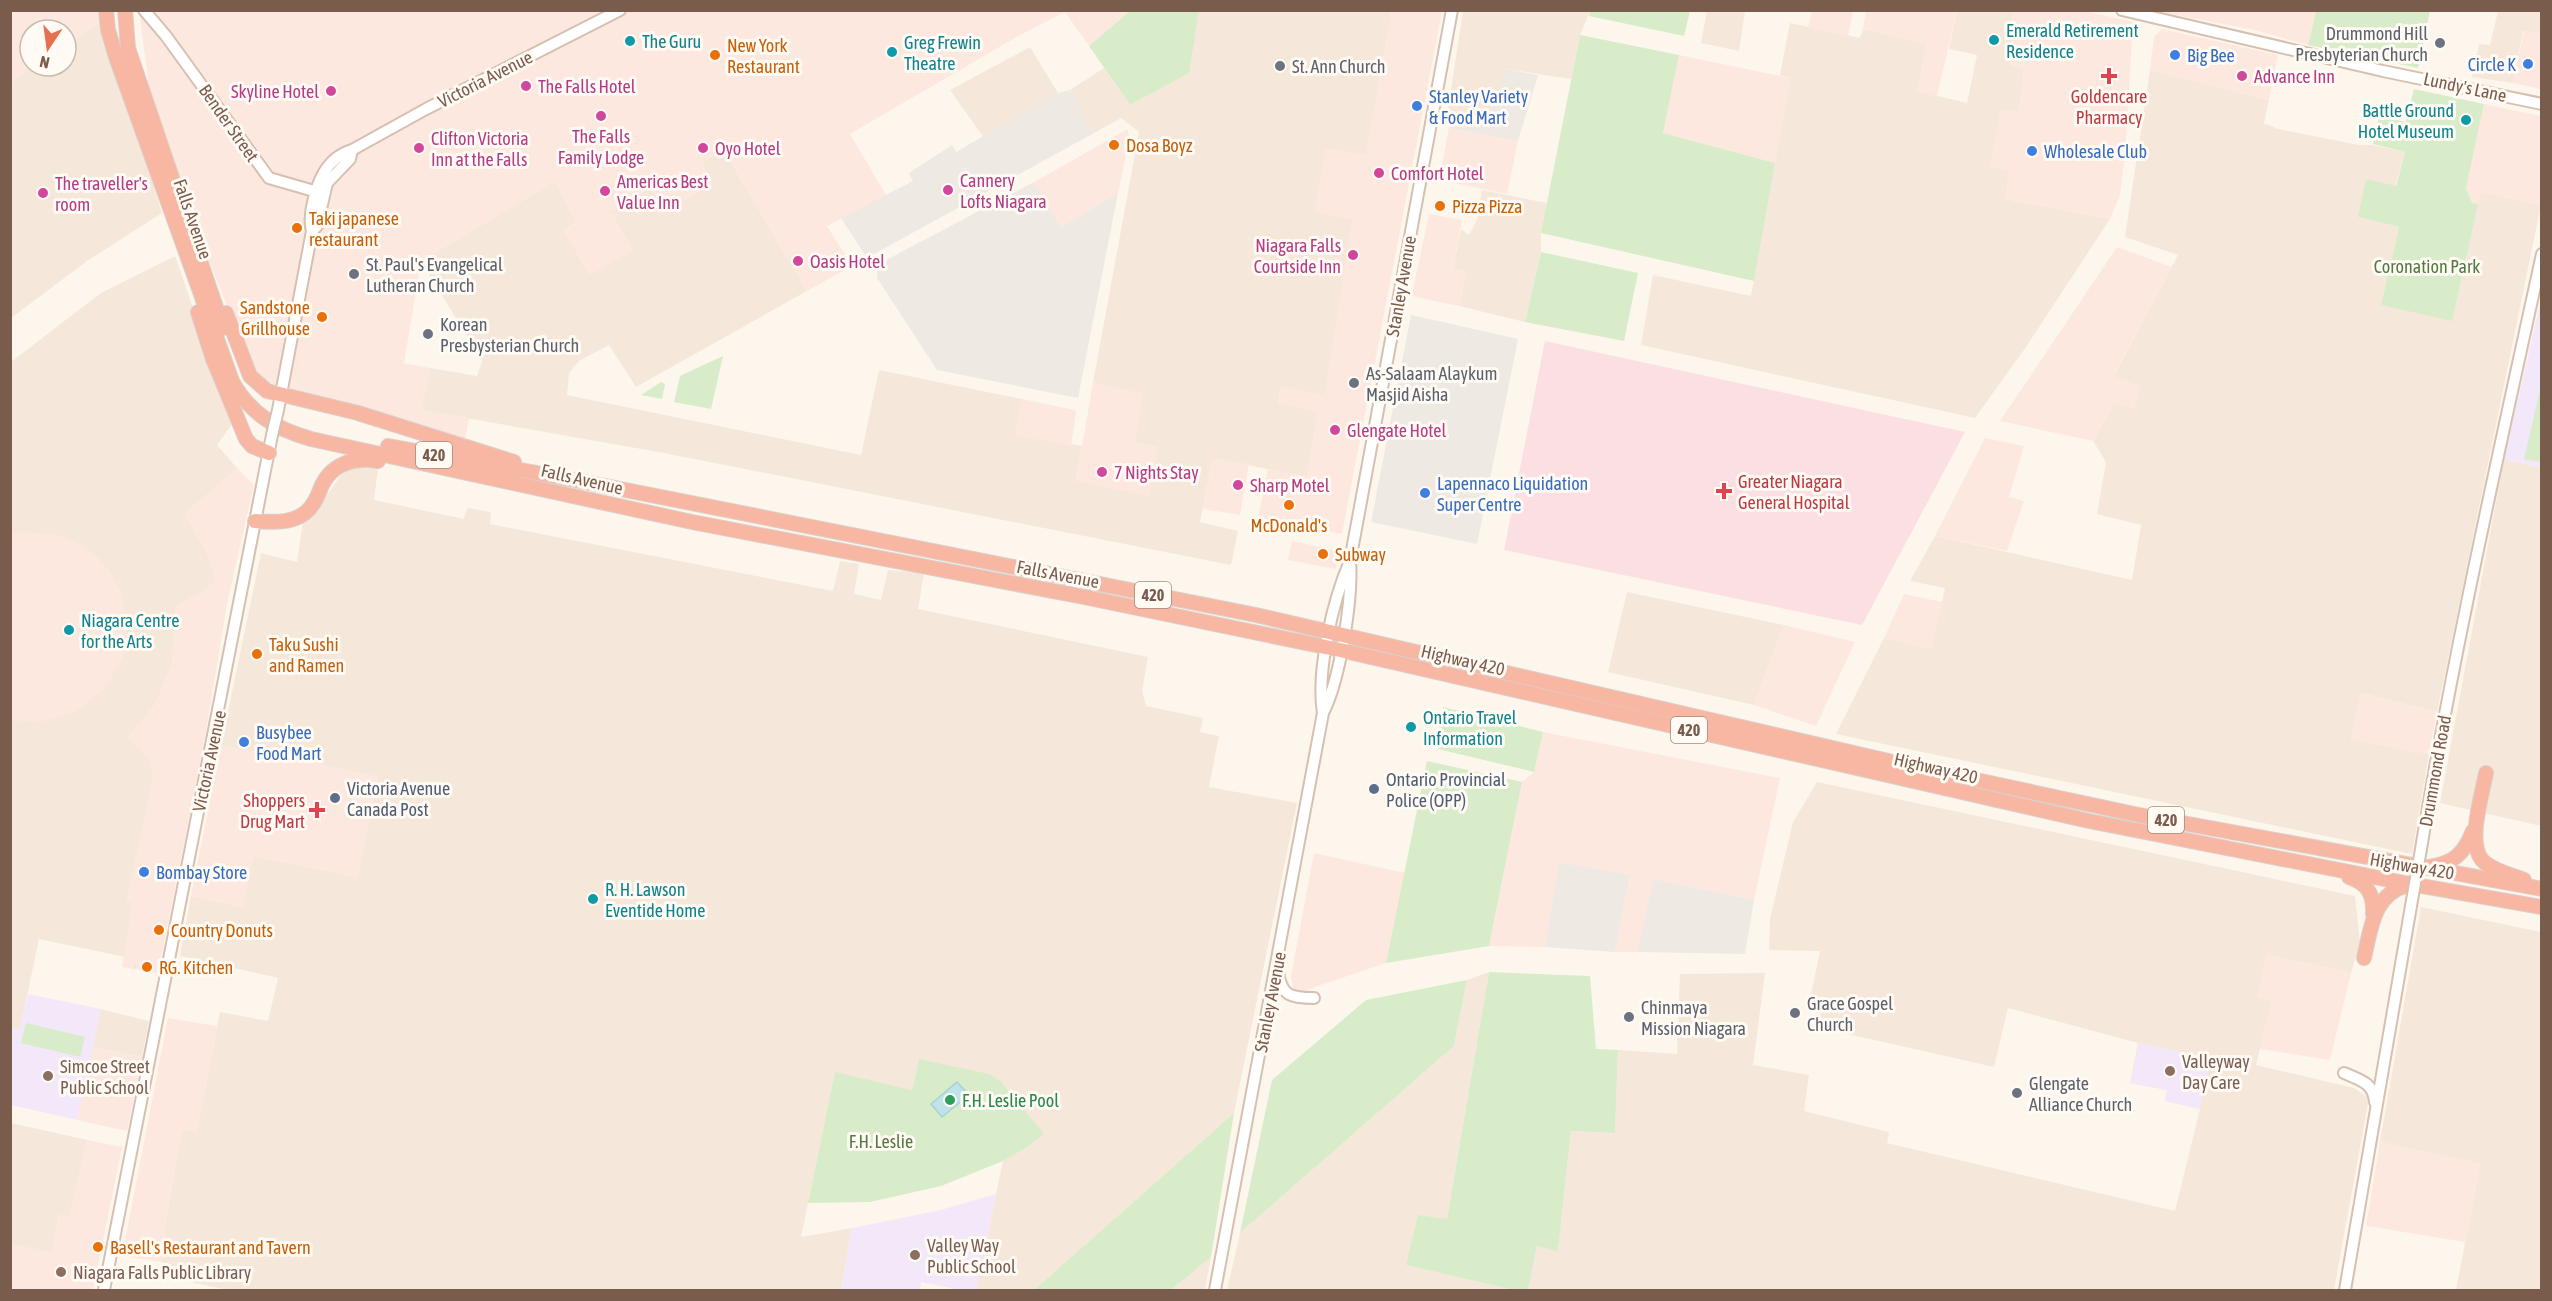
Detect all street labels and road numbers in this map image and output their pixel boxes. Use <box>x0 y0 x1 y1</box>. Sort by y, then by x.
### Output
street label: Victoria Avenue <box>434 46 536 112</box>
street label: Lundy's Lane <box>2422 68 2508 106</box>
street label: Bender Street <box>195 80 263 166</box>
street label: Falls Avenue <box>169 176 217 262</box>
street label: Stanley Avenue <box>1382 234 1420 338</box>
road number: 420 <box>416 442 452 468</box>
street label: Falls Avenue <box>539 459 625 499</box>
street label: Falls Avenue <box>1015 556 1101 592</box>
road number: 420 <box>1135 582 1171 608</box>
street label: Highway 420 <box>1419 640 1507 680</box>
street label: Victoria Avenue <box>188 708 230 814</box>
street label: Drummond Road <box>2415 714 2455 828</box>
road number: 420 <box>1671 717 1707 743</box>
street label: Highway 420 <box>1892 748 1980 788</box>
road number: 420 <box>2148 807 2184 833</box>
street label: Highway 420 <box>2368 848 2456 884</box>
street label: Stanley Avenue <box>1250 950 1290 1054</box>

